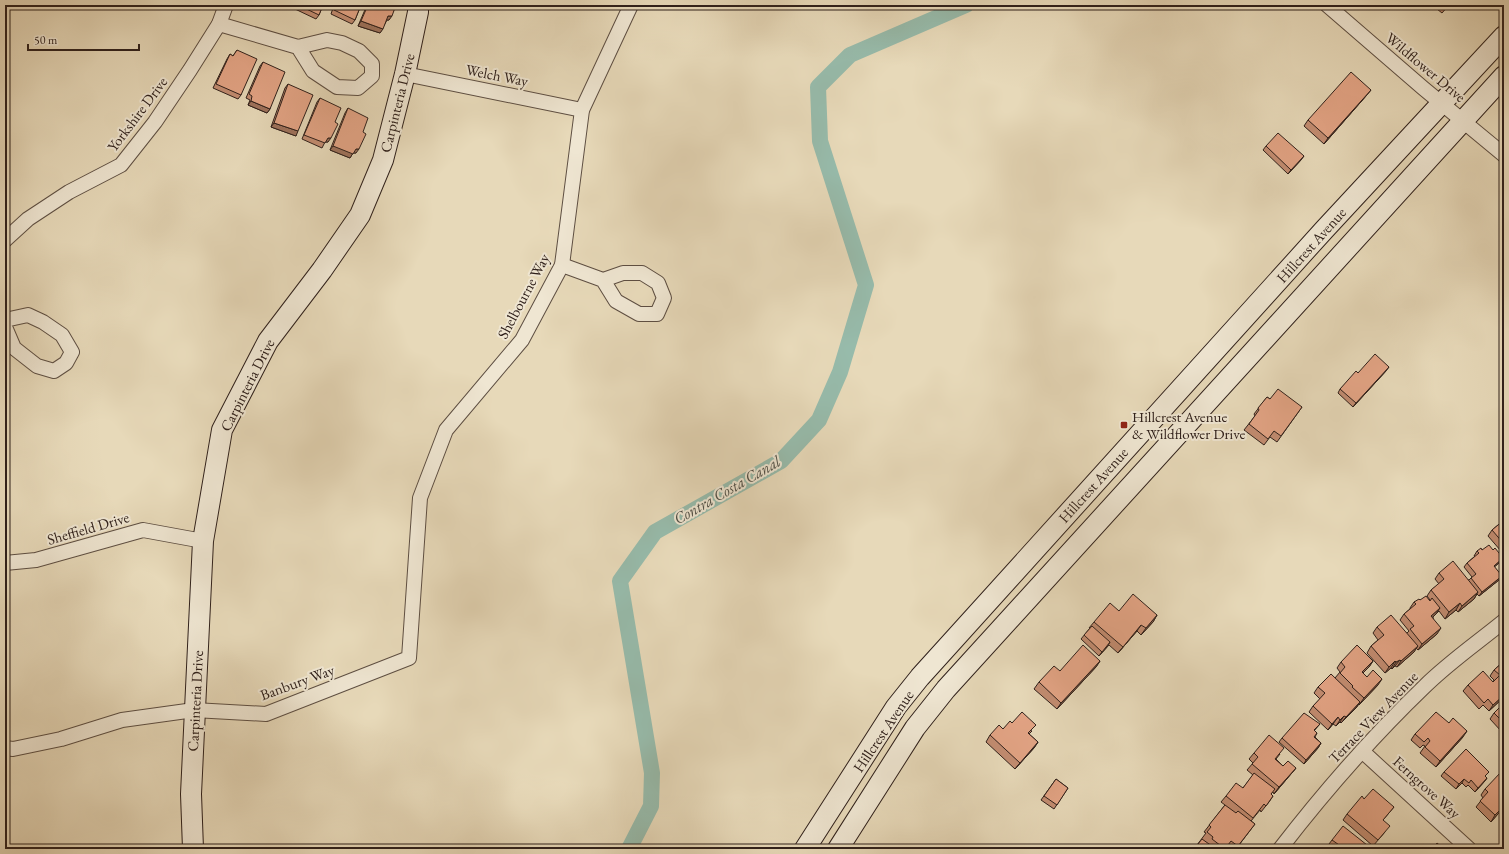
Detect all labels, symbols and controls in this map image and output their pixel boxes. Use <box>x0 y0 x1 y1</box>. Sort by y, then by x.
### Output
scale bar <box>28 26 139 52</box>
street label: Wildflower Drive <box>1382 28 1470 106</box>
text: 50 m <box>34 32 58 48</box>
street label: Carpinteria Drive <box>376 51 419 154</box>
street label: Welch Way <box>464 60 530 90</box>
street label: Yorkshire Drive <box>103 73 171 155</box>
street label: Hillcrest Avenue <box>1272 203 1350 287</box>
street label: Shelbourne Way <box>493 250 554 342</box>
street label: Carpinteria Drive <box>216 335 279 434</box>
place label: Hillcrest Avenue & Wildflower Drive <box>1132 407 1245 443</box>
marker: Hillcrest Avenue & Wildflower Drive <box>1119 420 1129 430</box>
street label: Hillcrest Avenue <box>1054 443 1132 527</box>
water label: Contra Costa Canal <box>670 451 785 529</box>
street label: Sheffield Drive <box>45 507 131 549</box>
street label: Carpinteria Drive <box>183 650 207 752</box>
street label: Banbury Way <box>257 660 337 704</box>
street label: Terrace View Avenue <box>1324 667 1422 767</box>
street label: Hillcrest Avenue <box>848 686 918 776</box>
street label: Ferngrove Way <box>1389 752 1465 823</box>

